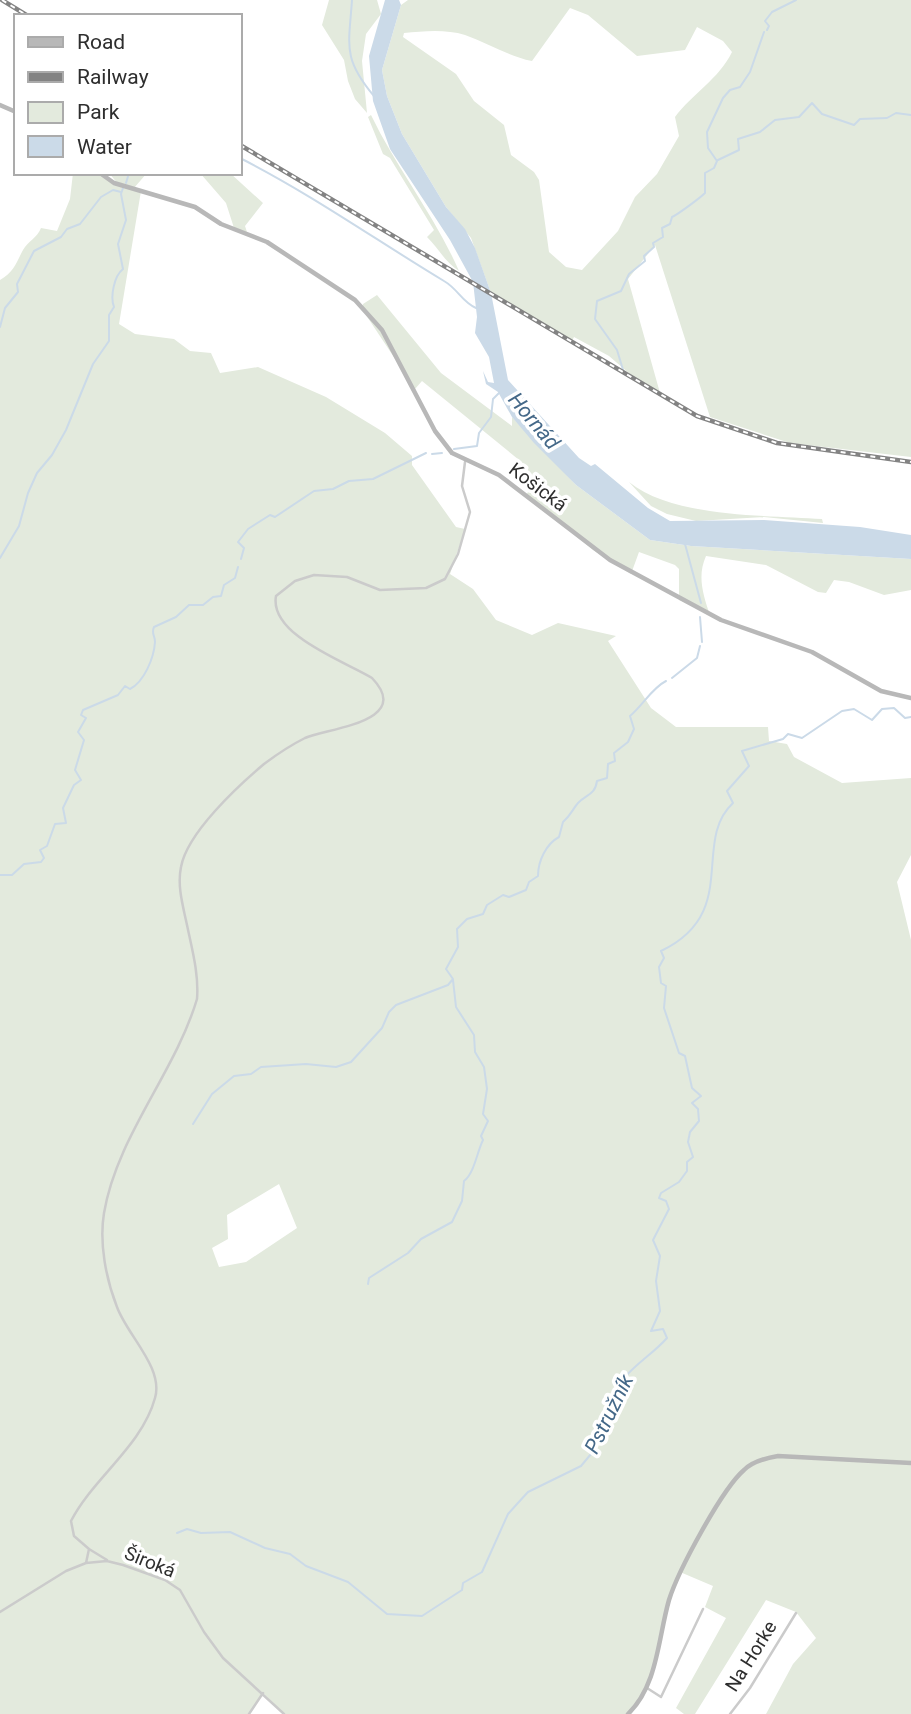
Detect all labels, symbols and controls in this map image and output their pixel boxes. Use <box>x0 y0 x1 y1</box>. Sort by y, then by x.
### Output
legend <box>14 14 242 175</box>
text: Road <box>77 30 125 54</box>
text: Railway <box>77 65 149 89</box>
text: Park <box>77 100 120 124</box>
text: Water <box>77 135 132 159</box>
water label: Hornád <box>503 388 565 455</box>
street label: Košická <box>504 458 572 516</box>
water label: Pstružník <box>580 1370 639 1457</box>
street label: Široká <box>121 1541 179 1583</box>
street label: Na Horke <box>720 1616 782 1696</box>

